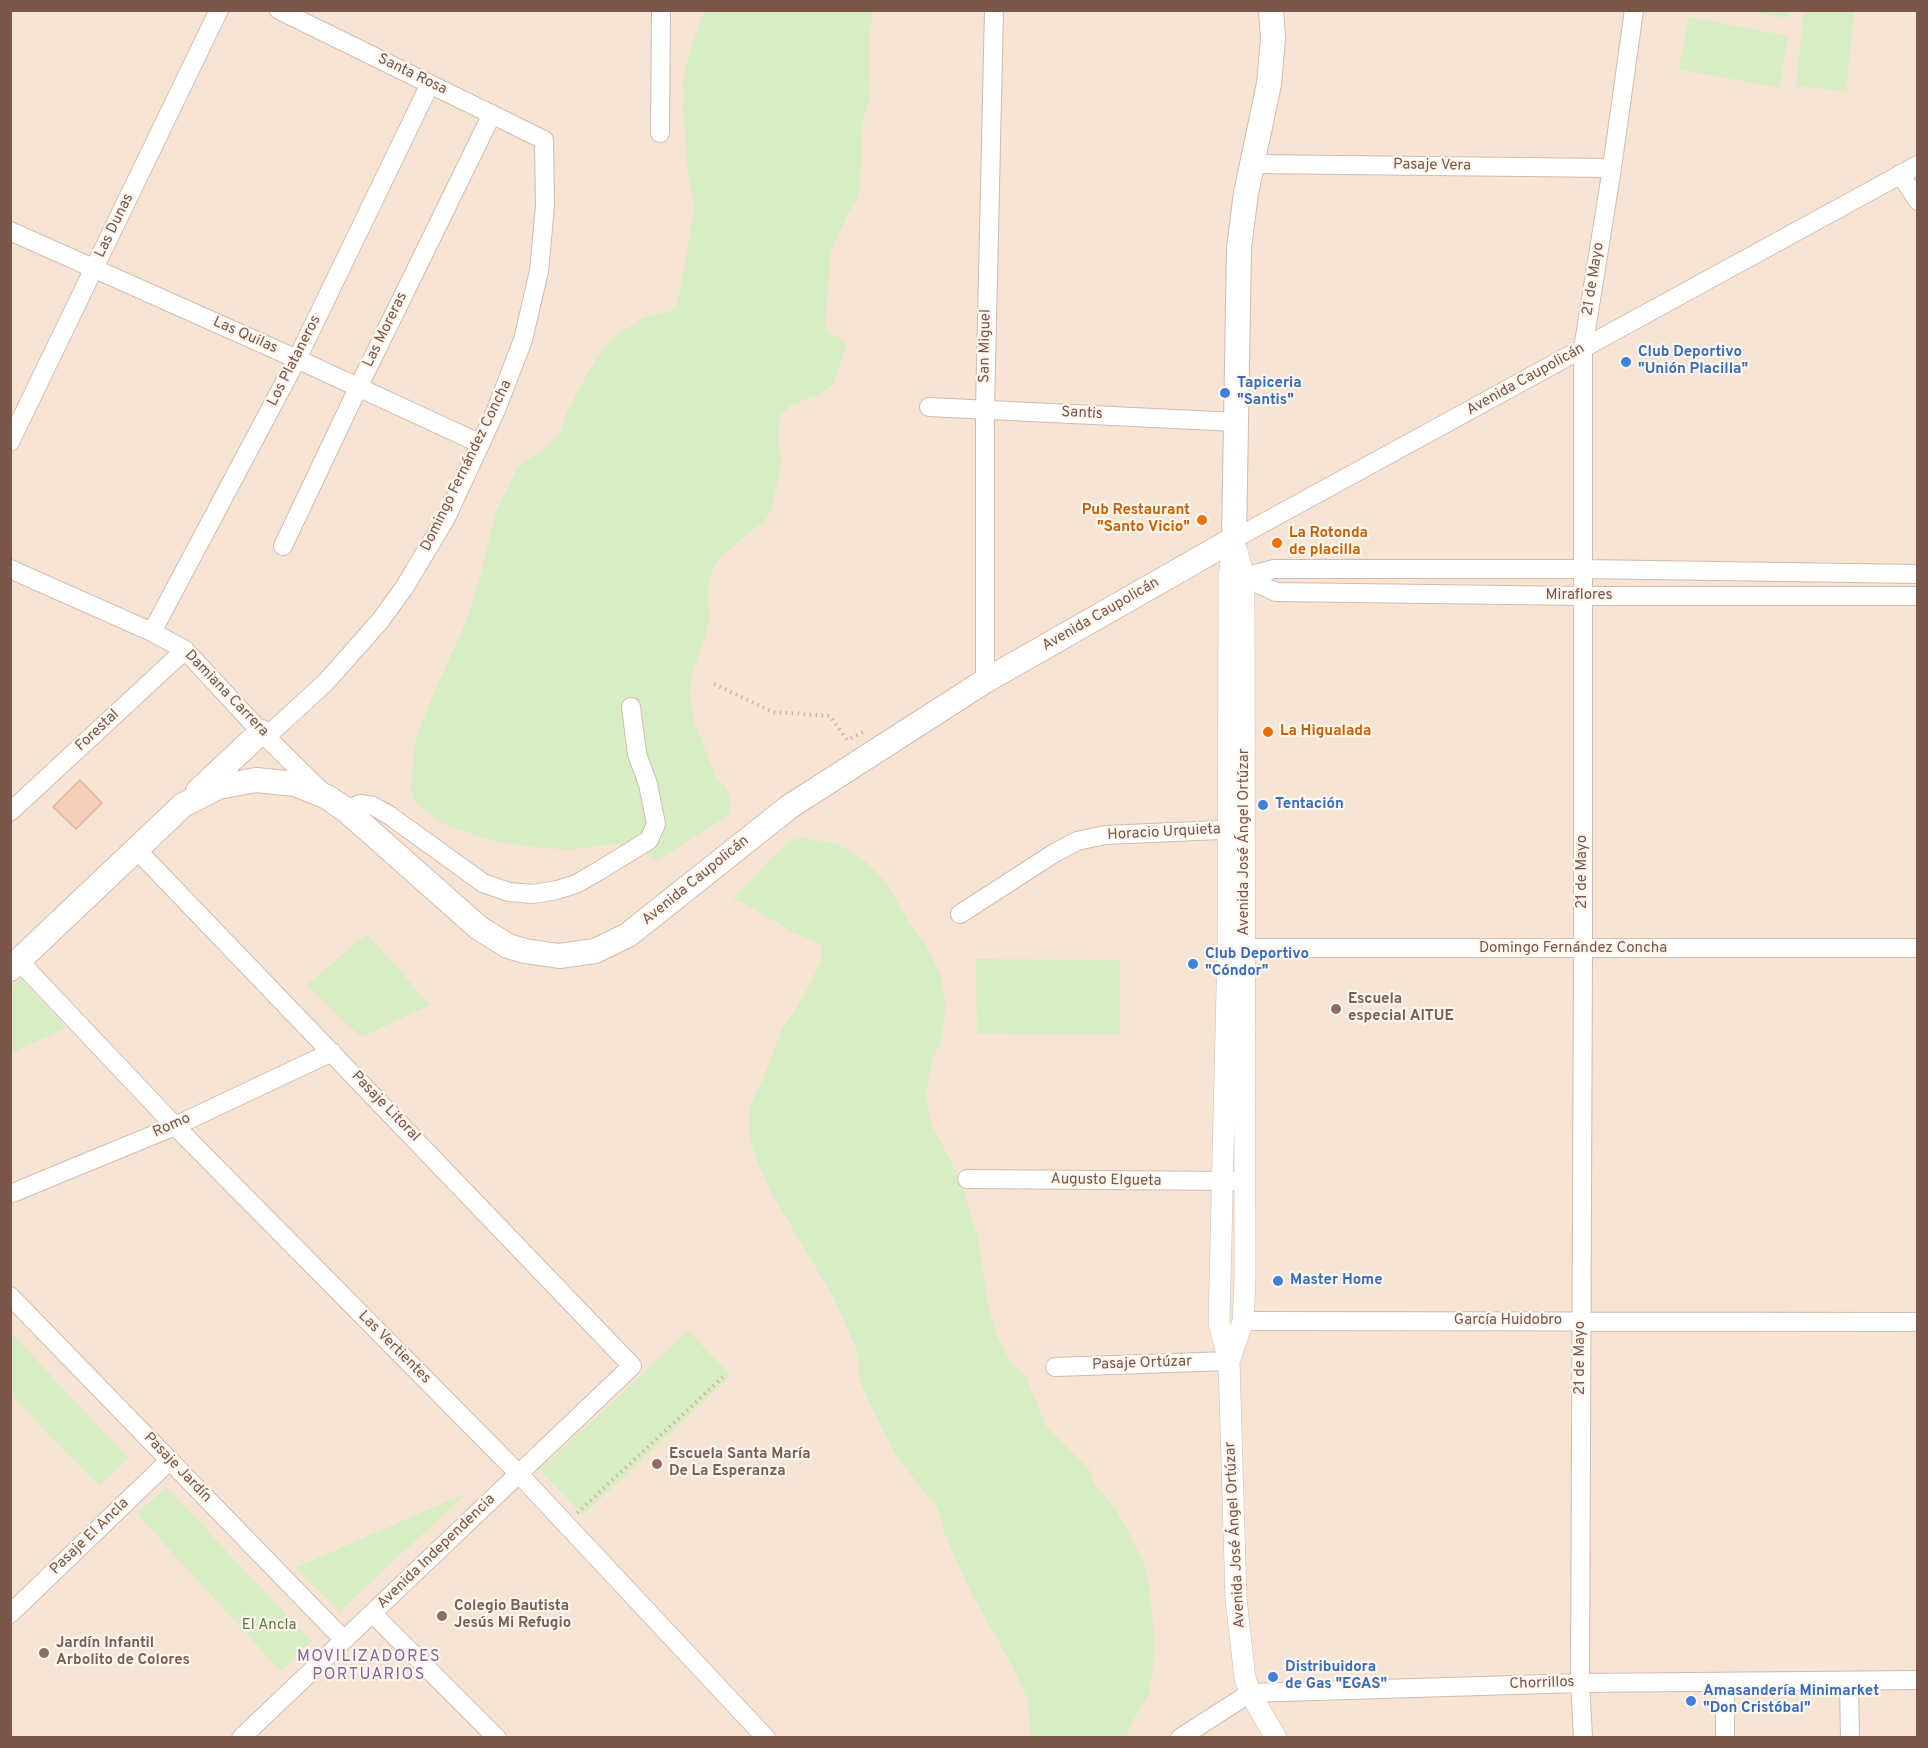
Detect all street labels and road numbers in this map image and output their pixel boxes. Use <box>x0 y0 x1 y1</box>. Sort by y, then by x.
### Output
street label: Santa Rosa <box>374 51 450 99</box>
street label: Pasaje Vera <box>1393 156 1471 176</box>
street label: Las Dunas <box>92 191 138 261</box>
street label: 21 de Mayo <box>1579 241 1609 317</box>
street label: Las Moreras <box>360 289 412 371</box>
street label: San Miguel <box>976 309 996 383</box>
street label: Los Plataneros <box>264 313 326 409</box>
street label: Las Quilas <box>210 314 280 358</box>
street label: Avenida Caupolicán <box>1464 340 1588 420</box>
street label: Domingo Fernández Concha <box>418 378 516 554</box>
street label: Santis <box>1061 404 1103 424</box>
street label: Avenida Caupolicán <box>1039 574 1163 656</box>
street label: Miraflores <box>1546 587 1612 605</box>
street label: Damiana Carrera <box>180 647 272 741</box>
street label: Forestal <box>72 706 124 756</box>
street label: Avenida José Ángel Ortúzar <box>1236 748 1254 936</box>
street label: Horacio Urquieta <box>1107 821 1221 845</box>
street label: Avenida Caupolicán <box>639 832 753 930</box>
street label: 21 de Mayo <box>1574 835 1592 909</box>
street label: Domingo Fernández Concha <box>1479 940 1667 958</box>
street label: Pasaje Litoral <box>347 1068 423 1146</box>
street label: Romo <box>150 1110 194 1142</box>
street label: Augusto Elgueta <box>1050 1171 1162 1191</box>
street label: Las Vertientes <box>354 1308 434 1388</box>
street label: García Huidobro <box>1454 1312 1562 1330</box>
street label: 21 de Mayo <box>1572 1321 1590 1395</box>
street label: Pasaje Ortúzar <box>1092 1353 1192 1375</box>
street label: Pasaje Jardín <box>139 1429 215 1507</box>
street label: Avenida José Ángel Ortúzar <box>1222 1441 1250 1629</box>
street label: Avenida Independencia <box>374 1491 500 1613</box>
street label: Pasaje El Ancla <box>47 1495 133 1579</box>
street label: Chorrillos <box>1509 1674 1575 1694</box>

